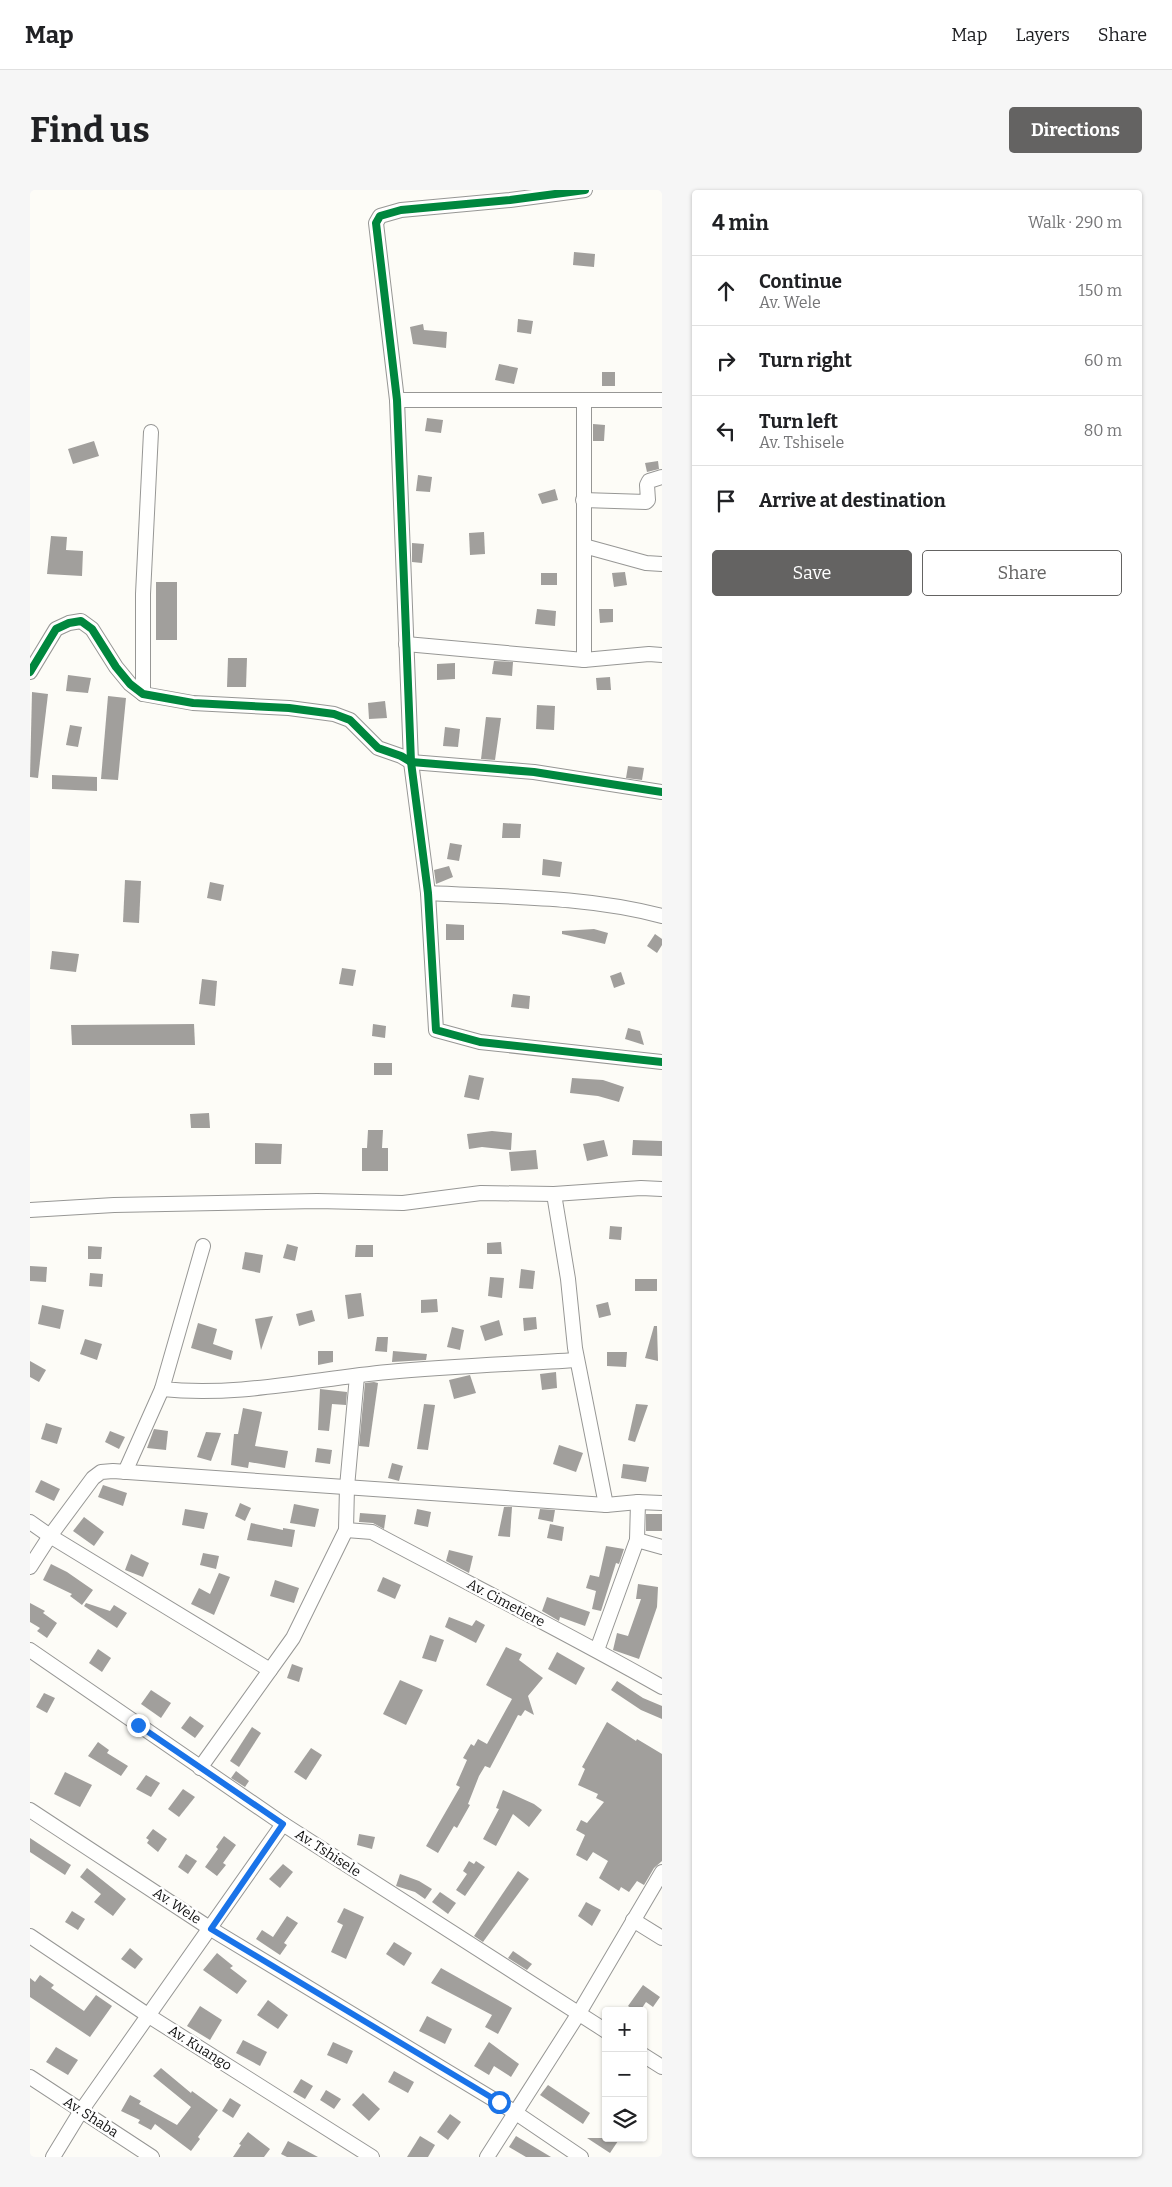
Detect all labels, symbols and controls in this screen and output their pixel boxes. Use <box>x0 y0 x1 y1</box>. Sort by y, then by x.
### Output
text: Map <box>25 21 74 49</box>
text: Map <box>951 24 987 46</box>
text: Layers <box>1015 24 1070 46</box>
text: Share <box>1098 24 1147 46</box>
button: Directions <box>1009 107 1142 153</box>
text: Find us <box>30 109 150 151</box>
text: 4 min <box>712 210 769 236</box>
text: Walk · 290 m <box>1028 213 1122 232</box>
text: Continue <box>759 270 842 293</box>
icon: ahead <box>712 277 740 305</box>
text: 150 m <box>1078 281 1122 300</box>
text: Av. Wele <box>759 293 821 312</box>
icon: right <box>712 347 740 375</box>
text: Turn right <box>759 349 852 372</box>
text: 60 m <box>1084 351 1122 370</box>
text: Turn left <box>759 410 838 433</box>
icon: left <box>712 417 740 445</box>
text: 80 m <box>1084 421 1122 440</box>
text: Av. Tshisele <box>759 433 844 452</box>
icon: arrive <box>712 487 740 515</box>
text: Arrive at destination <box>759 489 946 512</box>
button: Save <box>712 550 912 596</box>
button: Share <box>922 550 1122 596</box>
street label: Av. Cimetiere <box>464 1575 548 1631</box>
route end <box>127 1714 150 1737</box>
street label: Av. Tshisele <box>292 1826 364 1880</box>
street label: Av. Wele <box>150 1884 204 1928</box>
map controls <box>602 2007 647 2142</box>
button: + <box>602 2007 647 2052</box>
street label: Av. Kuango <box>165 2022 235 2074</box>
button: − <box>602 2052 647 2097</box>
route start <box>488 2091 511 2114</box>
street label: Av. Shaba <box>60 2093 122 2141</box>
button: layers <box>602 2097 647 2142</box>

